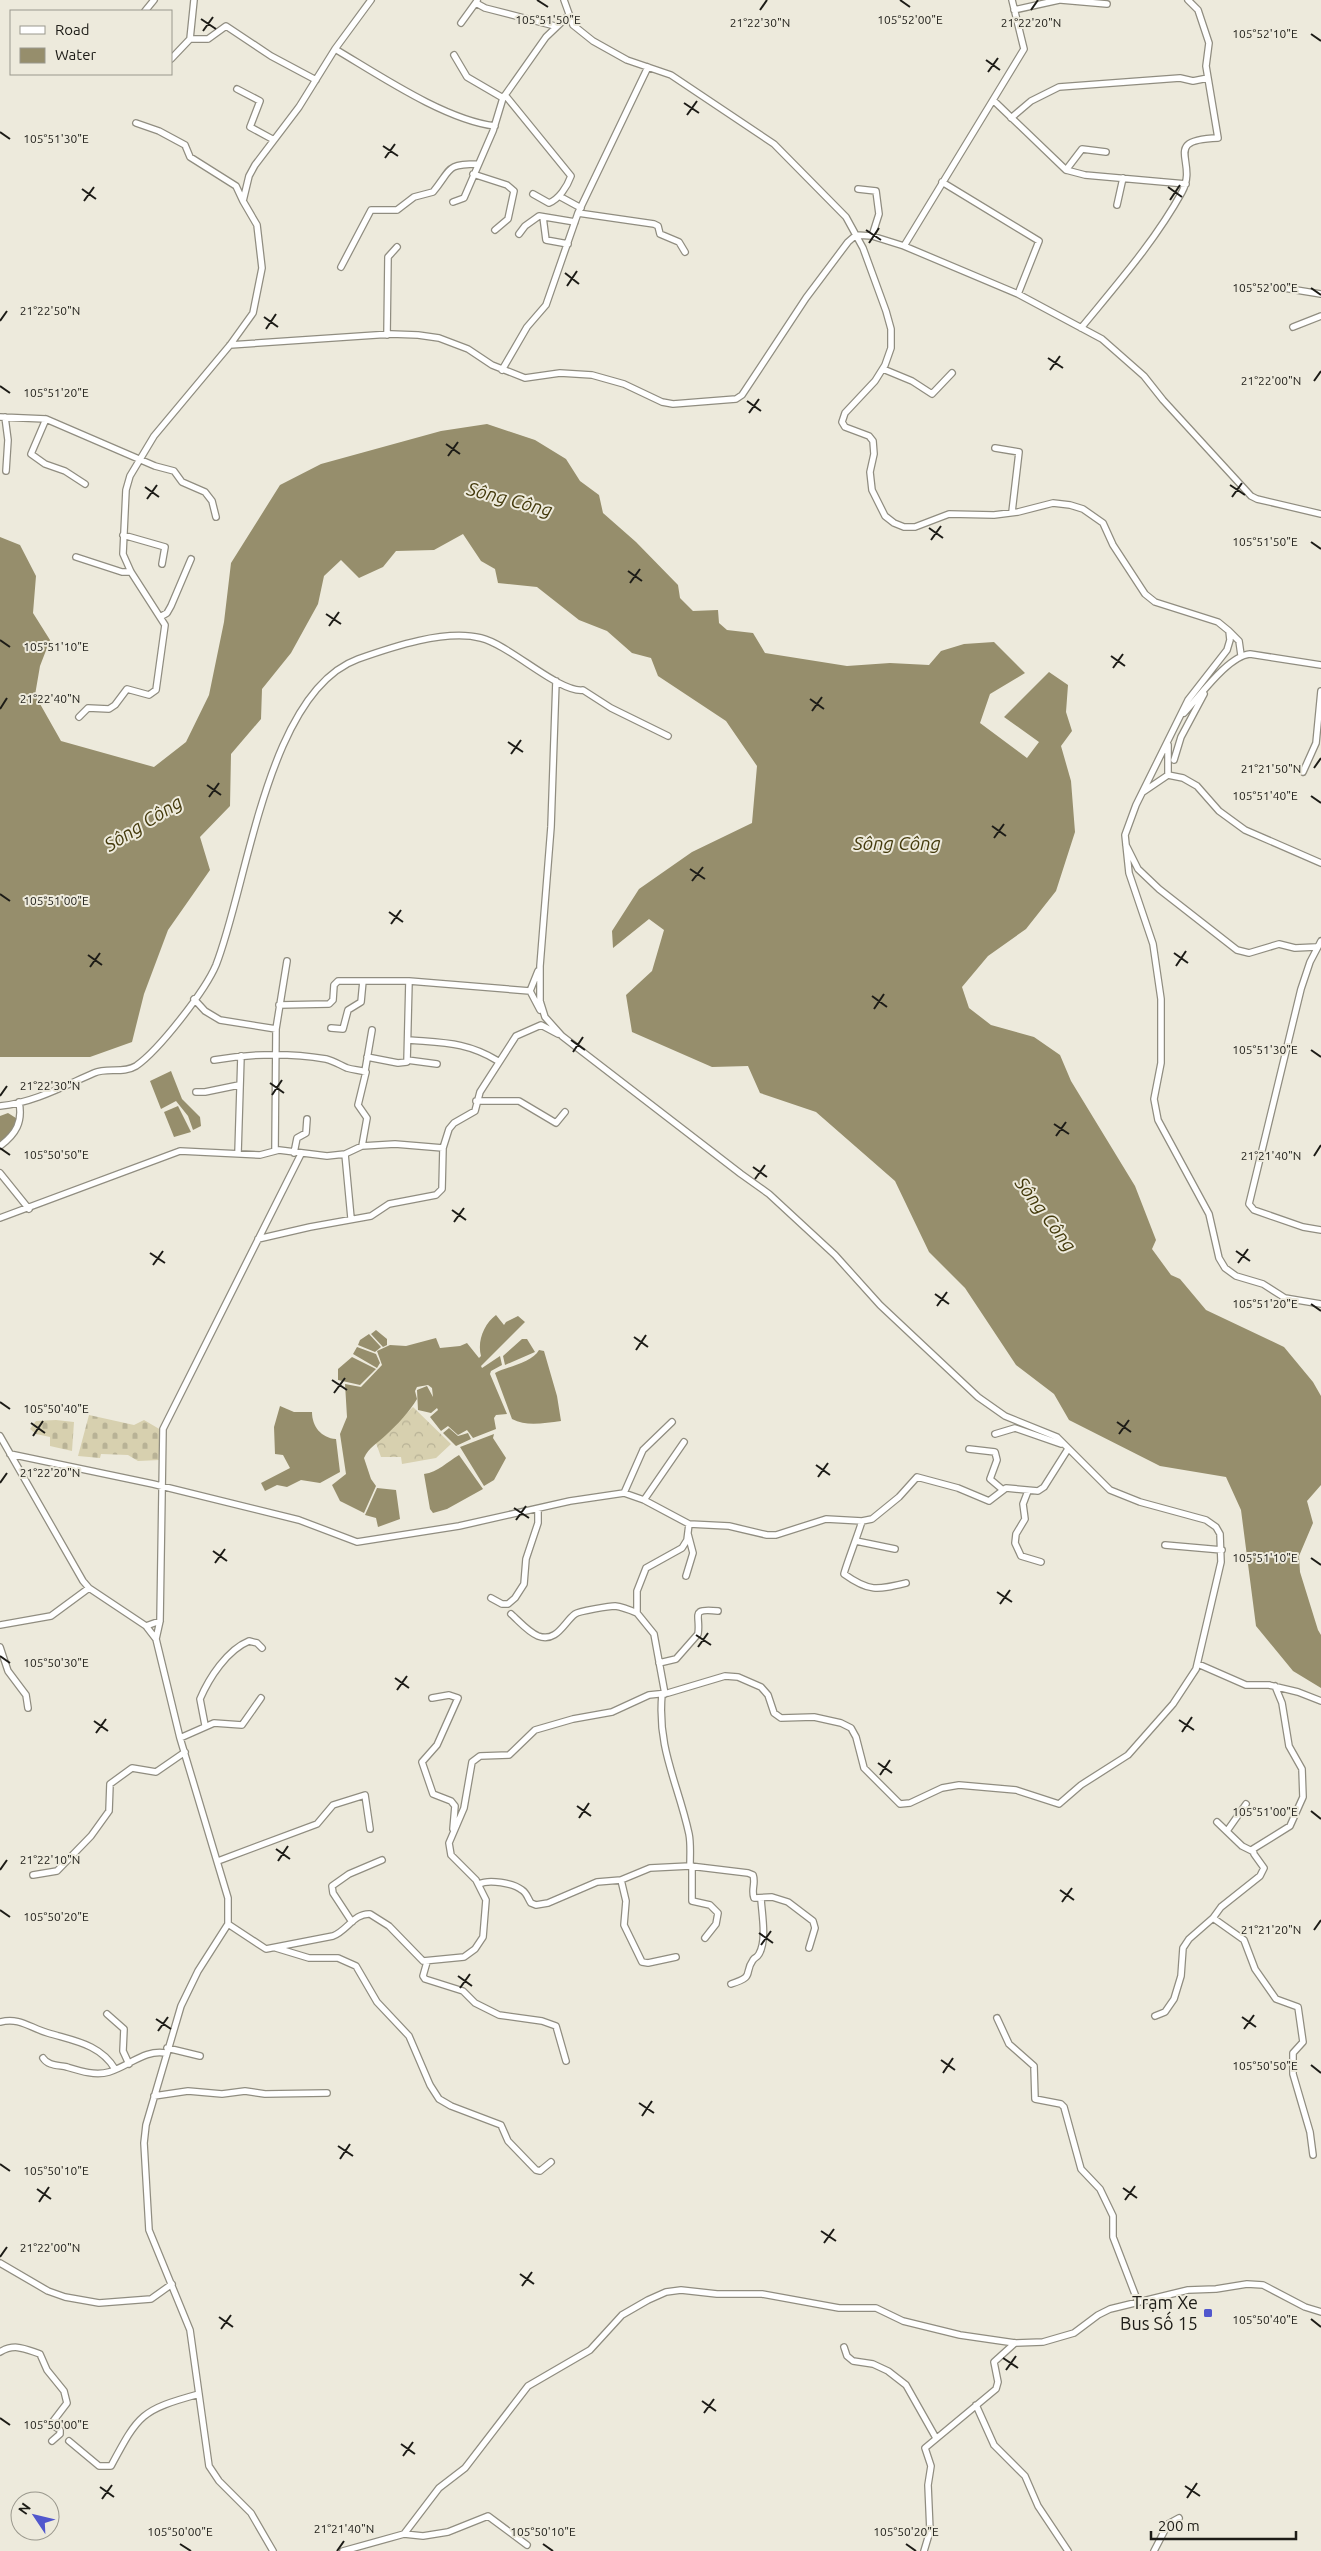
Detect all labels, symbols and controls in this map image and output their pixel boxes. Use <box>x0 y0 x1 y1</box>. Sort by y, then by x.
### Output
legend <box>10 10 172 75</box>
text: 105°51'50"E <box>515 13 581 26</box>
text: 105°52'00"E <box>877 13 943 26</box>
text: 21°22'30"N <box>730 16 790 29</box>
text: 21°22'20"N <box>1001 16 1061 29</box>
text: Road <box>55 21 90 38</box>
text: 105°52'10"E <box>1232 27 1298 40</box>
text: Water <box>55 46 96 63</box>
text: 105°51'30"E <box>23 132 89 145</box>
text: 105°52'00"E <box>1232 281 1298 294</box>
text: 21°22'50"N <box>20 304 80 317</box>
text: 21°22'00"N <box>1241 374 1301 387</box>
text: 105°51'20"E <box>23 386 89 399</box>
water label: Sông Công <box>464 477 555 521</box>
text: 105°51'50"E <box>1232 535 1298 548</box>
text: 105°51'10"E <box>23 640 89 653</box>
text: 21°22'40"N <box>20 692 80 705</box>
text: 21°21'50"N <box>1241 762 1301 775</box>
text: 105°51'40"E <box>1232 789 1298 802</box>
water label: Sông Công <box>99 790 186 856</box>
water label: Sông Công <box>852 832 941 854</box>
text: 105°51'00"E <box>23 894 89 907</box>
text: 105°51'30"E <box>1232 1043 1298 1056</box>
text: 21°22'30"N <box>20 1079 80 1092</box>
text: 105°50'50"E <box>23 1148 89 1161</box>
text: 21°21'40"N <box>1241 1149 1301 1162</box>
water label: Sông Công <box>1010 1172 1081 1256</box>
text: 105°51'20"E <box>1232 1297 1298 1310</box>
text: 105°50'40"E <box>23 1402 89 1415</box>
text: 21°22'20"N <box>20 1466 80 1479</box>
text: 105°51'10"E <box>1232 1551 1298 1564</box>
text: 105°50'30"E <box>23 1656 89 1669</box>
text: 105°51'00"E <box>1232 1805 1298 1818</box>
text: 21°22'10"N <box>20 1853 80 1866</box>
text: 105°50'20"E <box>23 1910 89 1923</box>
text: 21°21'20"N <box>1241 1923 1301 1936</box>
text: 105°50'50"E <box>1232 2059 1298 2072</box>
text: 105°50'10"E <box>23 2164 89 2177</box>
text: 21°22'00"N <box>20 2241 80 2254</box>
place label: Trạm Xe Bus Số 15 <box>1120 2292 1198 2333</box>
marker: Trạm Xe Bus Số 15 <box>1202 2307 1214 2319</box>
text: 105°50'40"E <box>1232 2313 1298 2326</box>
text: 105°50'00"E <box>23 2418 89 2431</box>
north arrow <box>10 2491 60 2541</box>
text: N <box>15 2500 34 2517</box>
scale bar <box>1151 2508 1296 2540</box>
text: 200 m <box>1158 2517 1200 2534</box>
text: 21°21'40"N <box>314 2522 374 2535</box>
text: 105°50'00"E <box>147 2525 213 2538</box>
text: 105°50'10"E <box>510 2525 576 2538</box>
text: 105°50'20"E <box>873 2525 939 2538</box>

